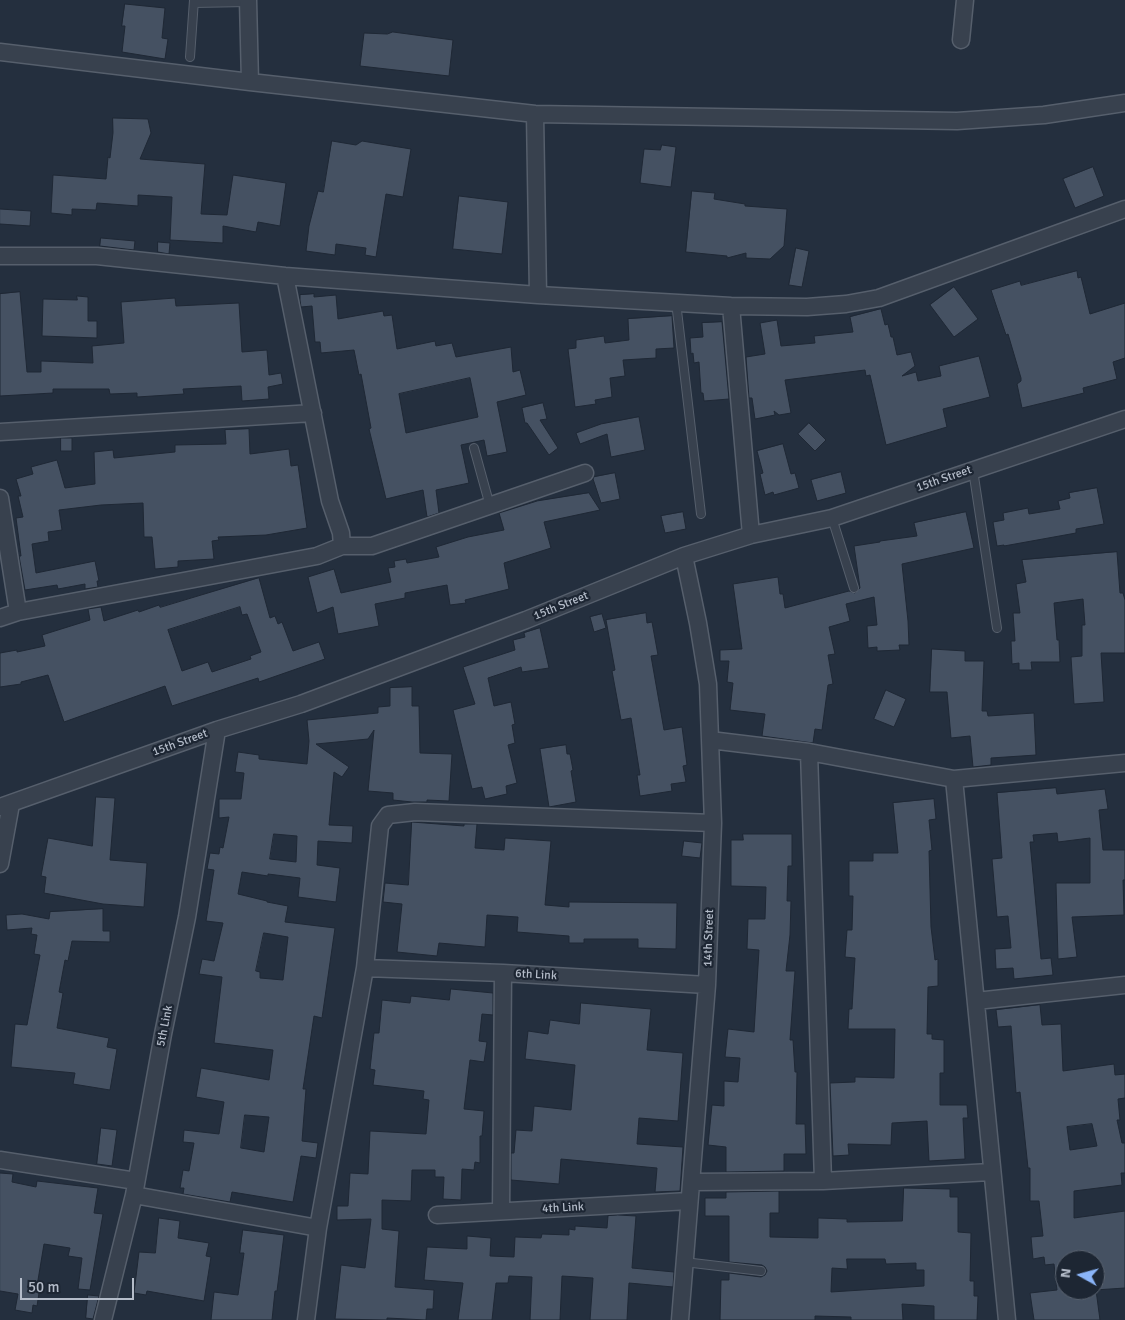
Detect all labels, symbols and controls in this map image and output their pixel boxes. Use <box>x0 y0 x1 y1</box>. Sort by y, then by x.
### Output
street label: 15th Street <box>914 463 974 495</box>
street label: 15th Street <box>532 589 590 623</box>
street label: 15th Street <box>150 726 210 760</box>
street label: 14th Street <box>701 909 717 967</box>
street label: 6th Link <box>515 967 557 983</box>
street label: 5th Link <box>154 1004 176 1048</box>
street label: 4th Link <box>542 1200 584 1216</box>
north arrow <box>1055 1250 1105 1300</box>
text: N <box>1057 1267 1075 1279</box>
scale bar <box>22 1268 136 1300</box>
text: 50 m <box>28 1278 59 1296</box>

